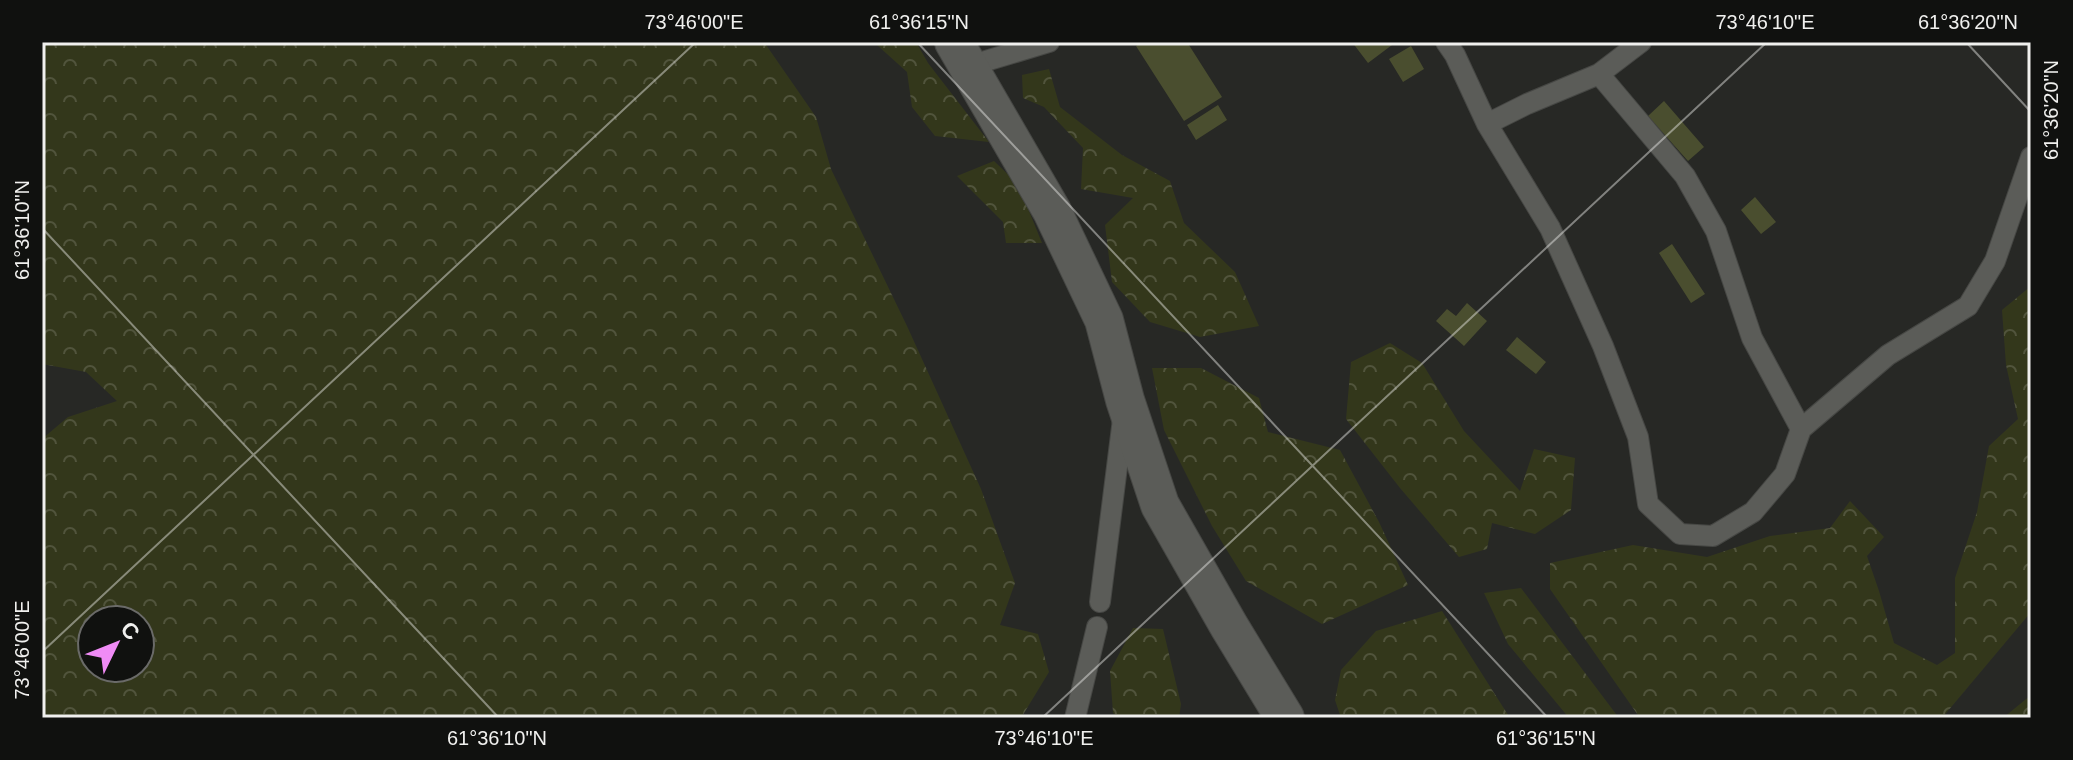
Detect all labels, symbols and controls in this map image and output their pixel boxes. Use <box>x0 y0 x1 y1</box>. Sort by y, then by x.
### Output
text: 73°46'00"E <box>645 11 744 33</box>
text: 61°36'15"N <box>869 11 969 33</box>
text: 73°46'10"E <box>1716 11 1815 33</box>
text: 61°36'20"N <box>1918 11 2018 33</box>
text: 61°36'20"N <box>2040 60 2062 160</box>
text: 61°36'10"N <box>11 180 33 280</box>
text: 73°46'00"E <box>11 601 33 700</box>
north arrow <box>76 604 156 684</box>
text: С <box>116 616 145 645</box>
text: 61°36'10"N <box>447 727 547 749</box>
text: 73°46'10"E <box>995 727 1094 749</box>
text: 61°36'15"N <box>1496 727 1596 749</box>

